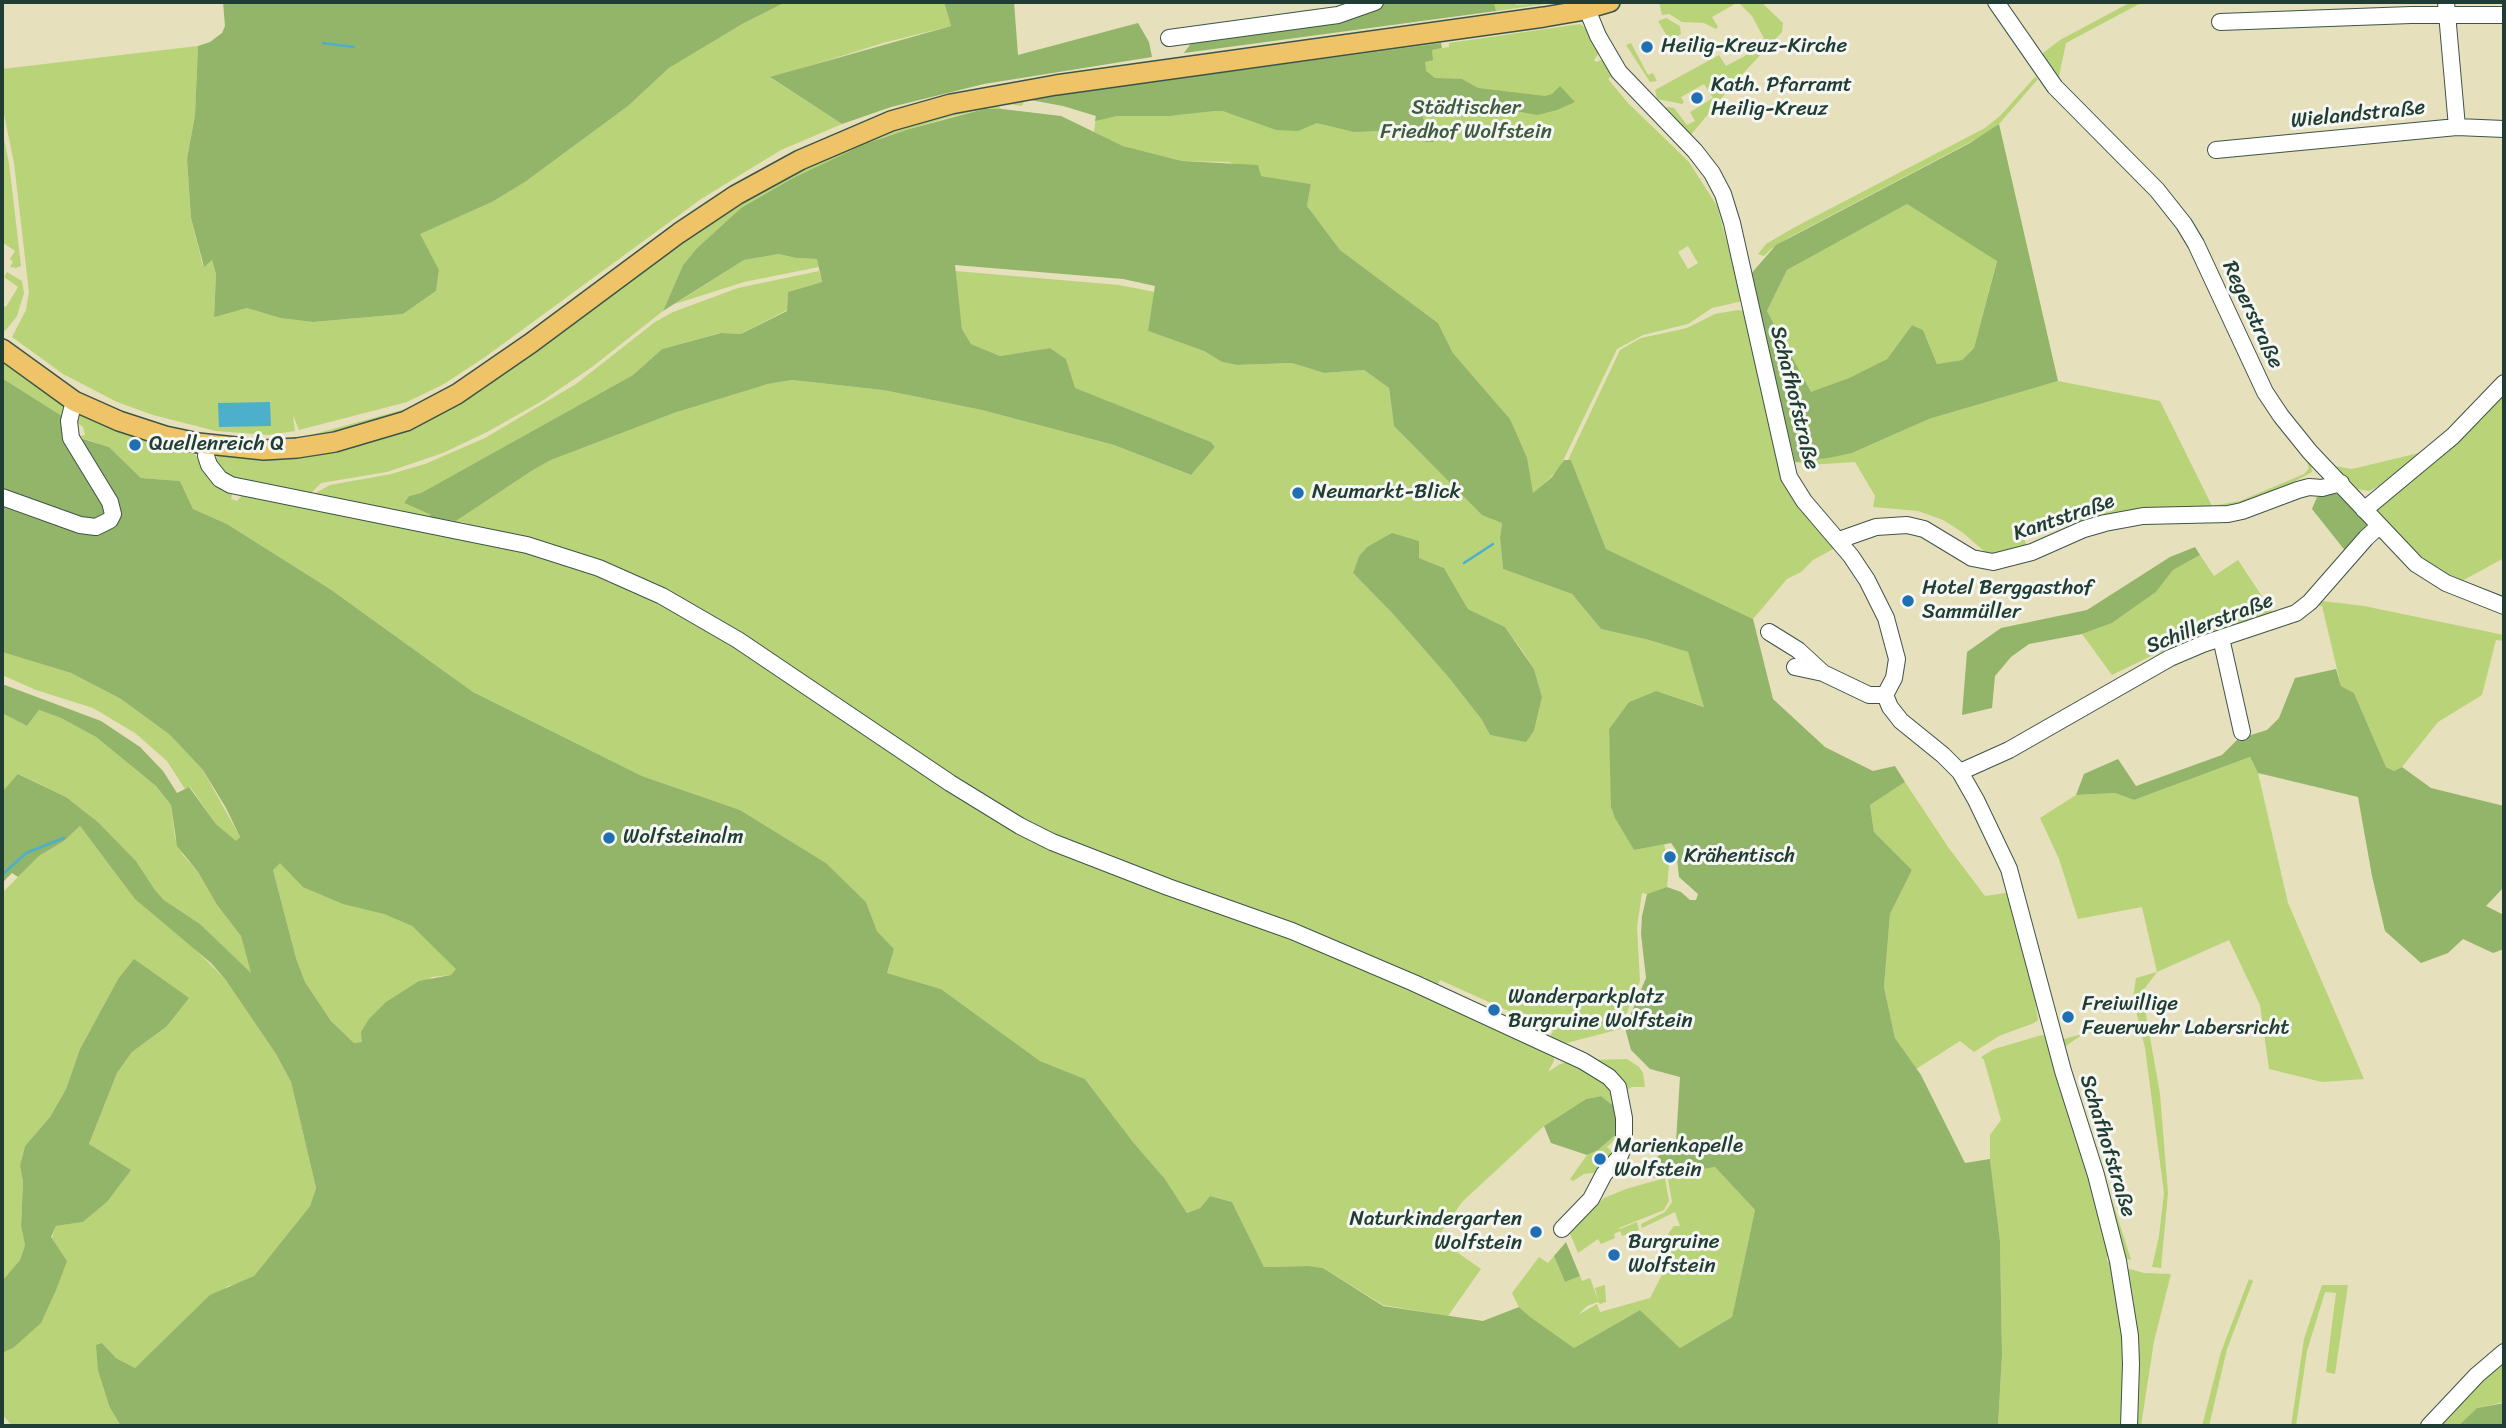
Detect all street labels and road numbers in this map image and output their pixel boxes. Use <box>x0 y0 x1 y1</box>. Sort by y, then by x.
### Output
street label: Wielandstraße <box>2290 95 2426 135</box>
street label: Regerstraße <box>2216 257 2288 373</box>
street label: Schafhofstraße <box>1764 323 1824 473</box>
street label: Kantstraße <box>2010 489 2118 547</box>
street label: Schillerstraße <box>2143 588 2277 660</box>
street label: Schafhofstraße <box>2073 1072 2141 1220</box>

